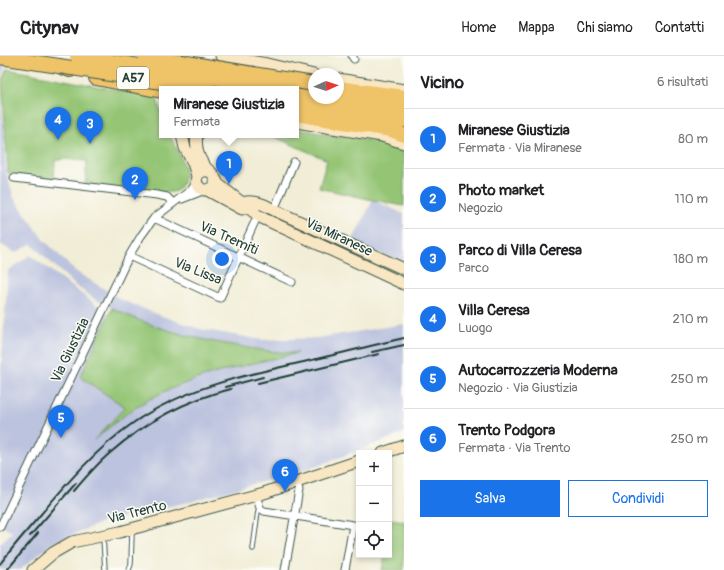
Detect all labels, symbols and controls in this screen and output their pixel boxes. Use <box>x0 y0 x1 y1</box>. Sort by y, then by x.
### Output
text: Citynav <box>20 16 79 40</box>
text: Home <box>461 19 496 36</box>
text: Mappa <box>518 19 555 36</box>
text: Chi siamo <box>577 19 633 36</box>
text: Contatti <box>655 19 704 36</box>
road number: A57 <box>117 67 149 89</box>
north arrow <box>308 68 344 104</box>
text: Vicino <box>420 72 464 93</box>
text: 6 risultati <box>657 74 708 90</box>
popup <box>159 86 299 138</box>
text: Miranese Giustizia <box>173 95 285 114</box>
pin: 4 <box>45 107 71 140</box>
pin: 3 <box>77 111 103 144</box>
text: Fermata <box>173 114 220 130</box>
text: Miranese Giustizia <box>458 121 570 140</box>
text: 1 <box>430 131 436 147</box>
text: 80 m <box>678 131 708 147</box>
text: Fermata · Via Miranese <box>458 140 582 156</box>
pin: 1 <box>216 151 242 184</box>
pin: 2 <box>122 167 148 200</box>
text: Photo market <box>458 181 544 200</box>
text: 2 <box>429 191 437 207</box>
text: 110 m <box>675 191 708 207</box>
text: Negozio <box>458 200 503 216</box>
street label: Via Miranese <box>303 214 375 260</box>
street label: Via Tremiti <box>197 218 261 259</box>
text: Parco di Villa Ceresa <box>458 241 582 260</box>
your location <box>212 249 232 269</box>
text: 3 <box>429 251 437 267</box>
text: 180 m <box>673 251 708 267</box>
street label: Via Lissa <box>172 254 224 288</box>
text: Parco <box>458 260 489 276</box>
text: Villa Ceresa <box>458 301 530 320</box>
text: 4 <box>429 311 437 327</box>
text: 210 m <box>672 311 708 327</box>
street label: Via Giustizia <box>47 315 93 385</box>
text: Luogo <box>458 320 492 336</box>
text: Autocarrozzeria Moderna <box>458 361 618 380</box>
text: 5 <box>429 371 437 387</box>
text: 250 m <box>670 371 708 387</box>
text: Negozio · Via Giustizia <box>458 380 578 396</box>
pin: 5 <box>48 405 74 438</box>
text: Trento Podgora <box>458 421 555 440</box>
text: 6 <box>429 431 437 447</box>
text: 250 m <box>670 431 708 447</box>
text: Fermata · Via Trento <box>458 440 571 456</box>
map controls <box>356 450 392 558</box>
button: + <box>356 450 392 486</box>
pin: 6 <box>272 459 298 492</box>
button: Salva <box>420 480 560 517</box>
button: Condividi <box>568 480 708 517</box>
button: − <box>356 486 392 522</box>
street label: Via Trento <box>106 496 169 528</box>
button: locate <box>356 522 392 558</box>

